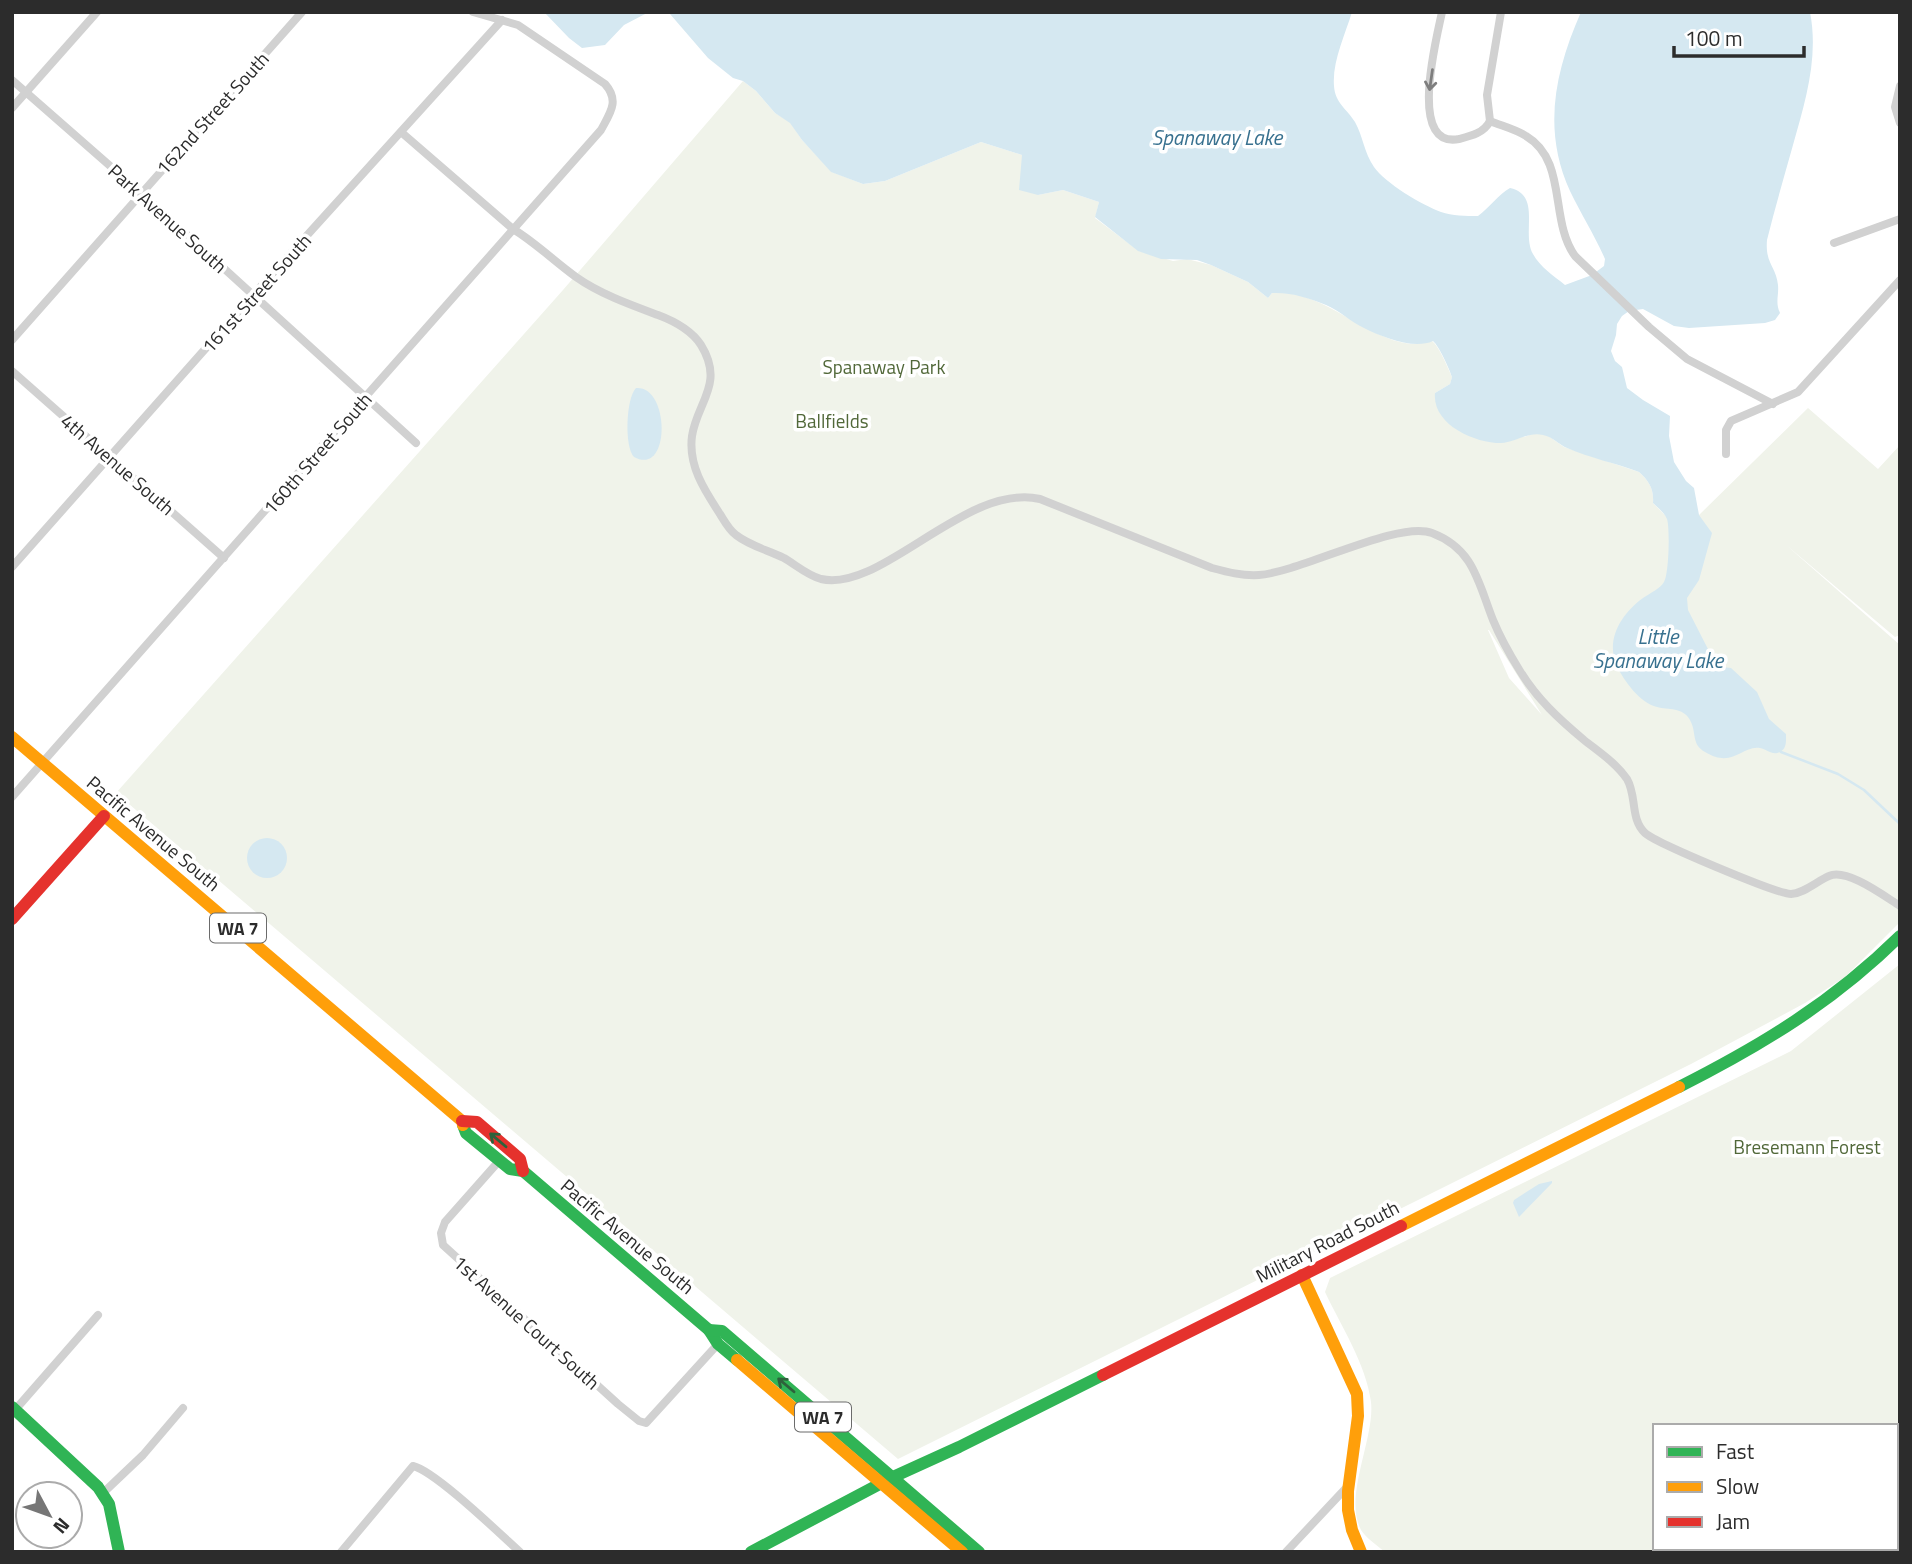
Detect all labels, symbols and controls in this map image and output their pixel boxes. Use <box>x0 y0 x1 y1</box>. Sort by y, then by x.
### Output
scale bar <box>1674 14 1804 58</box>
text: 100 m <box>1685 22 1742 54</box>
street label: 162nd Street South <box>149 45 275 181</box>
one-way arrow <box>1424 68 1437 91</box>
water label: Spanaway Lake <box>1152 121 1283 153</box>
street label: Park Avenue South <box>102 157 234 279</box>
street label: 161st Street South <box>194 227 318 359</box>
park label: Spanaway Park <box>822 352 946 381</box>
street label: 160th Street South <box>256 386 378 520</box>
street label: 4th Avenue South <box>55 406 181 522</box>
park label: Ballfields <box>795 406 869 435</box>
water label: Little Spanaway Lake <box>1593 620 1724 676</box>
street label: Pacific Avenue South <box>81 768 227 898</box>
road number: WA 7 <box>210 914 266 943</box>
one-way arrow <box>489 1132 507 1148</box>
park label: Bresemann Forest <box>1733 1132 1881 1161</box>
street label: Pacific Avenue South <box>555 1171 701 1301</box>
street label: Military Road South <box>1250 1192 1404 1290</box>
street label: 1st Avenue Court South <box>447 1248 607 1396</box>
one-way arrow <box>777 1377 795 1393</box>
road number: WA 7 <box>795 1402 851 1432</box>
legend <box>1653 1424 1898 1550</box>
text: Fast <box>1716 1435 1755 1467</box>
text: Slow <box>1716 1470 1759 1502</box>
north arrow <box>14 1480 84 1550</box>
text: Jam <box>1716 1505 1750 1537</box>
text: N <box>47 1512 77 1541</box>

